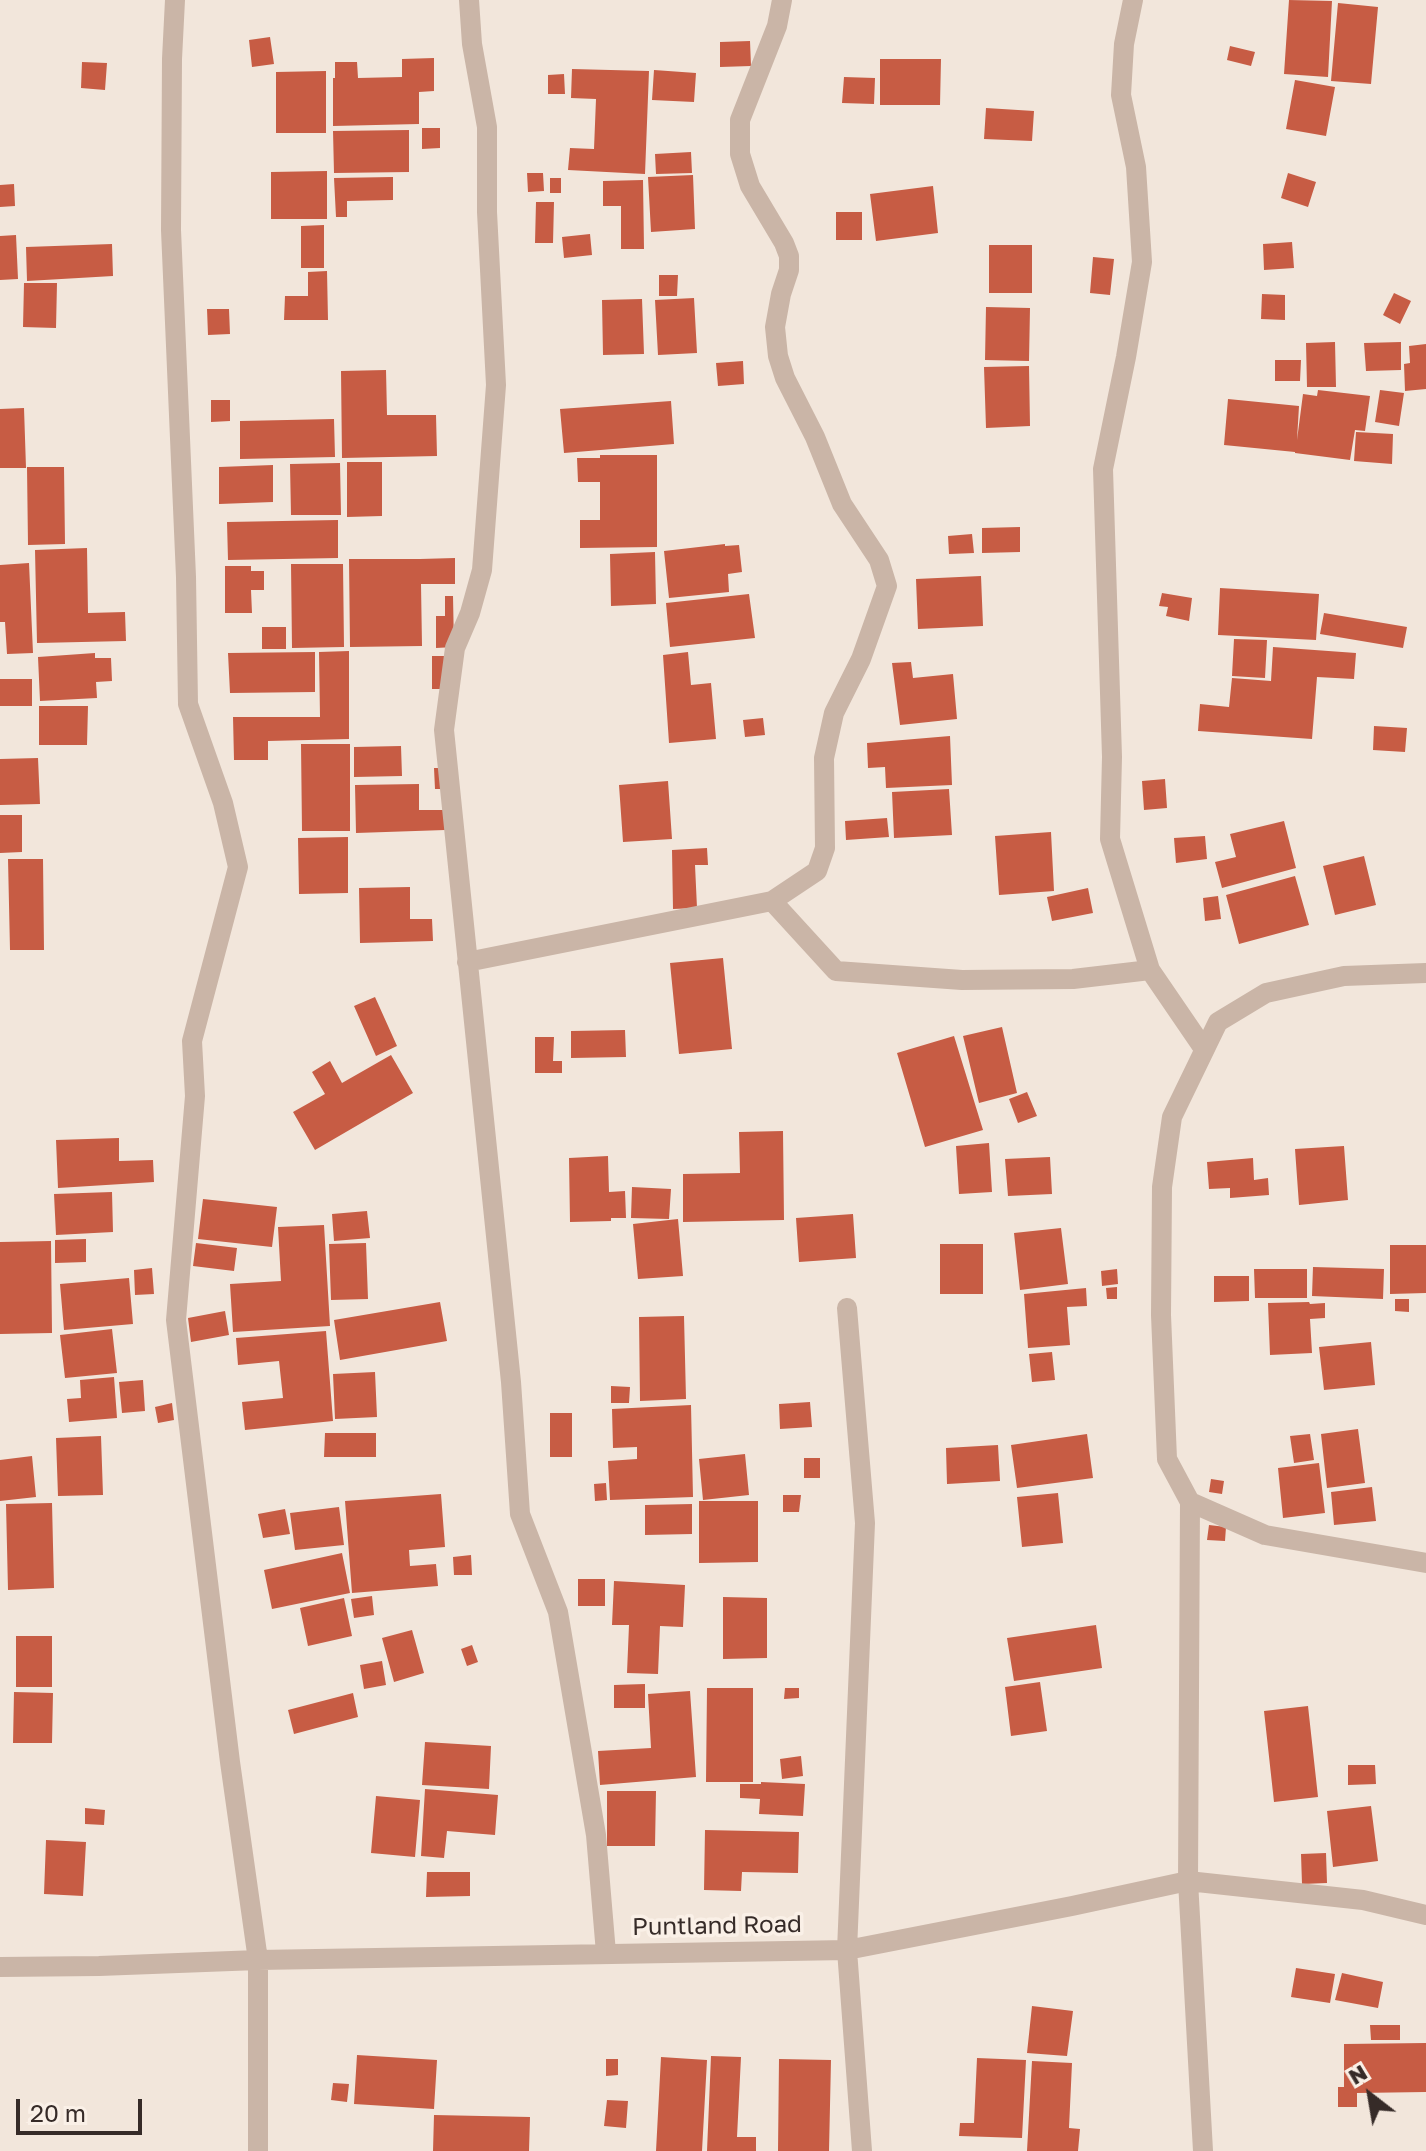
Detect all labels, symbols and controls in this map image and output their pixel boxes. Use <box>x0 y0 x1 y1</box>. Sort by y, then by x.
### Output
street label: Puntland Road <box>632 1910 802 1942</box>
north arrow <box>1330 2055 1410 2135</box>
text: N <box>1343 2058 1372 2090</box>
scale bar <box>20 2083 146 2133</box>
text: 20 m <box>30 2098 86 2127</box>

